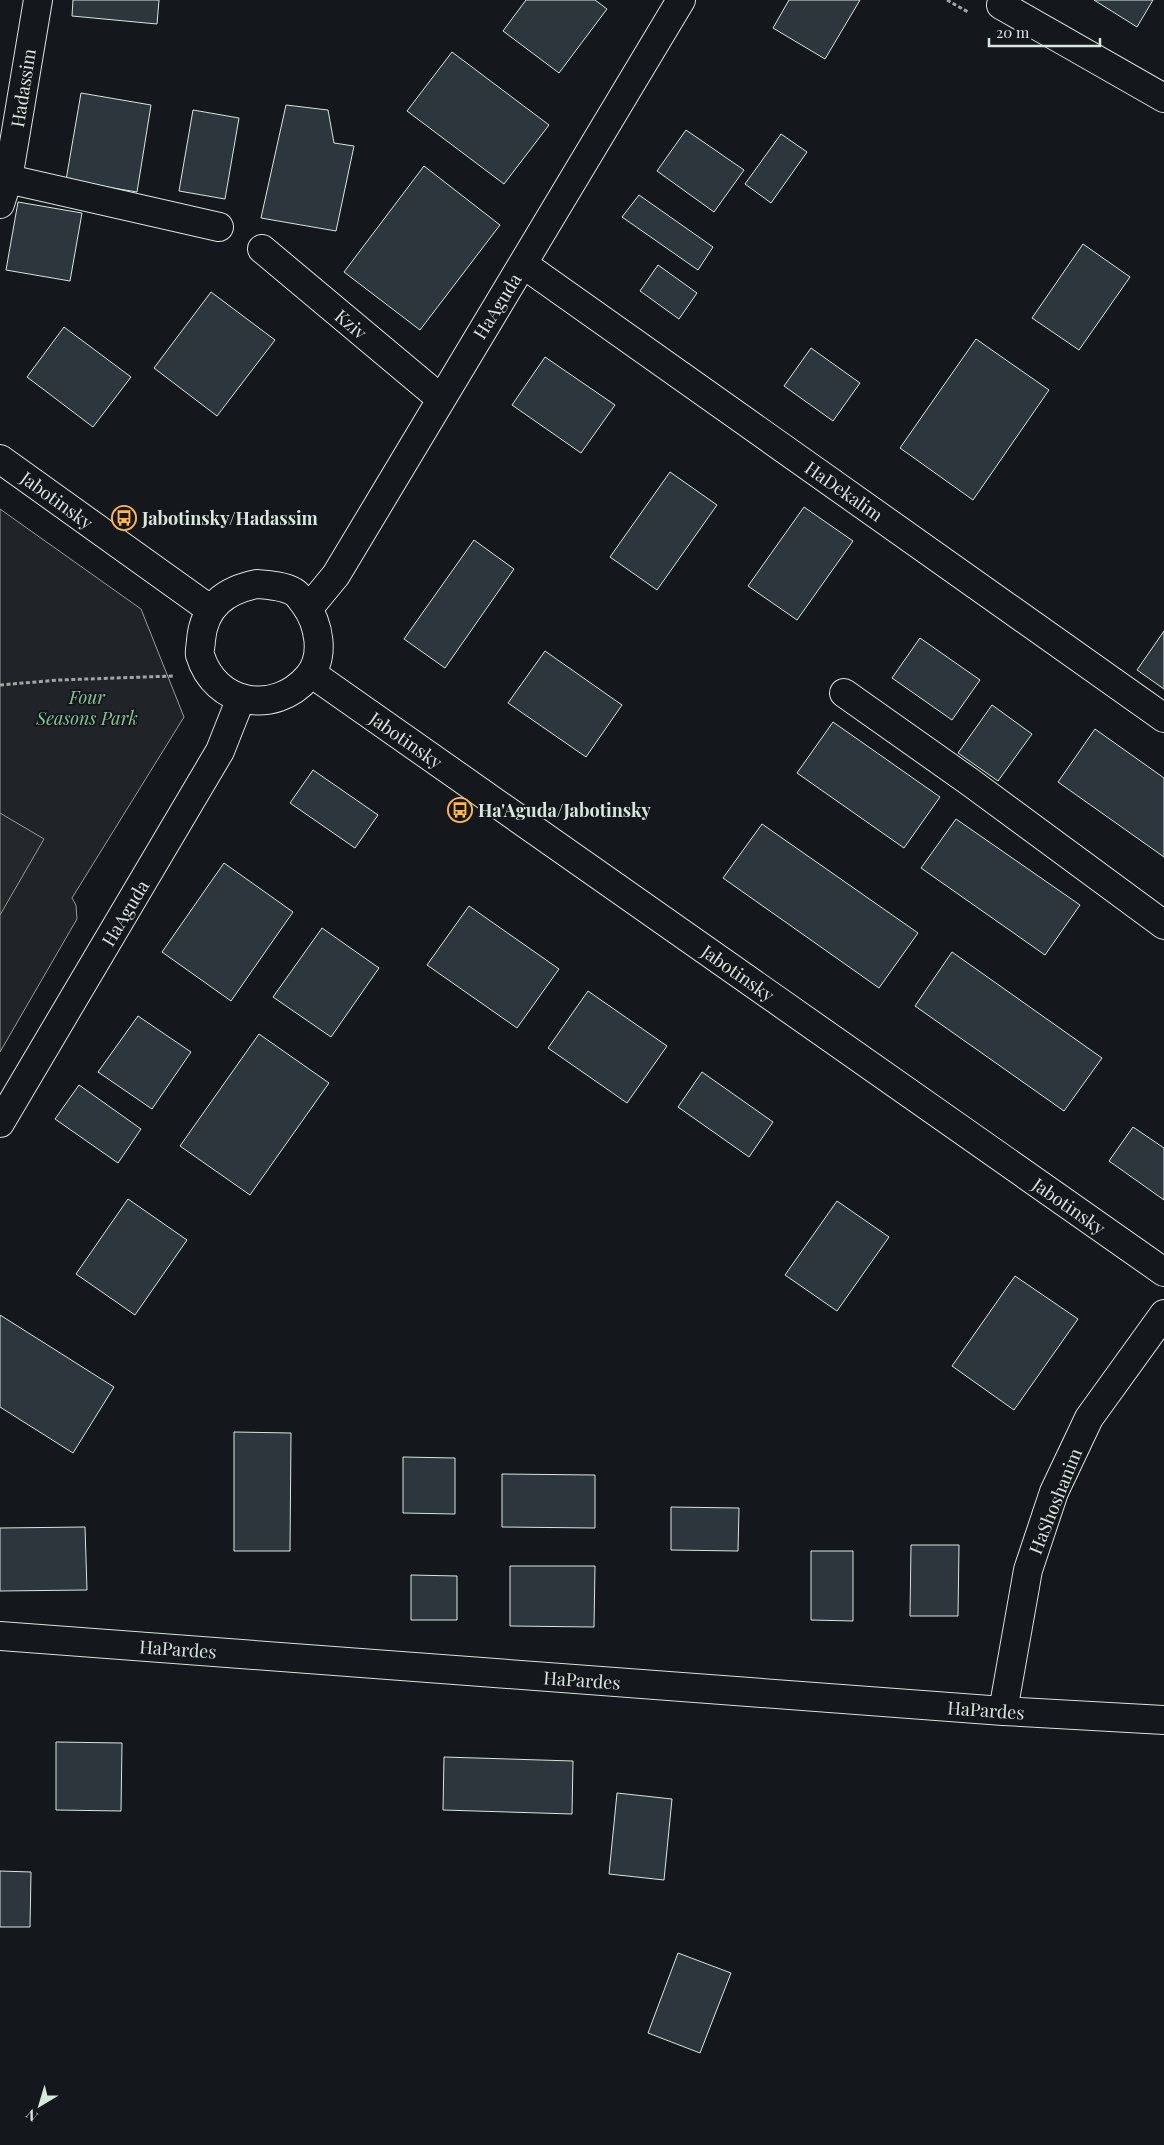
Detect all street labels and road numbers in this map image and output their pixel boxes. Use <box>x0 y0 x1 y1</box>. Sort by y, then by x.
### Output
street label: Hadassim <box>5 47 41 129</box>
street label: HaAguda <box>467 269 527 343</box>
street label: Kziv <box>330 304 372 344</box>
street label: HaDekalim <box>800 455 888 527</box>
street label: Jabotinsky <box>15 465 98 534</box>
street label: Jabotinsky <box>364 706 447 774</box>
street label: HaAguda <box>96 875 154 951</box>
street label: Jabotinsky <box>696 939 779 1007</box>
street label: Jabotinsky <box>1027 1172 1110 1240</box>
street label: HaShoshanim <box>1023 1444 1087 1558</box>
street label: HaPardes <box>139 1634 217 1664</box>
street label: HaPardes <box>543 1665 621 1695</box>
street label: HaPardes <box>947 1695 1025 1725</box>

